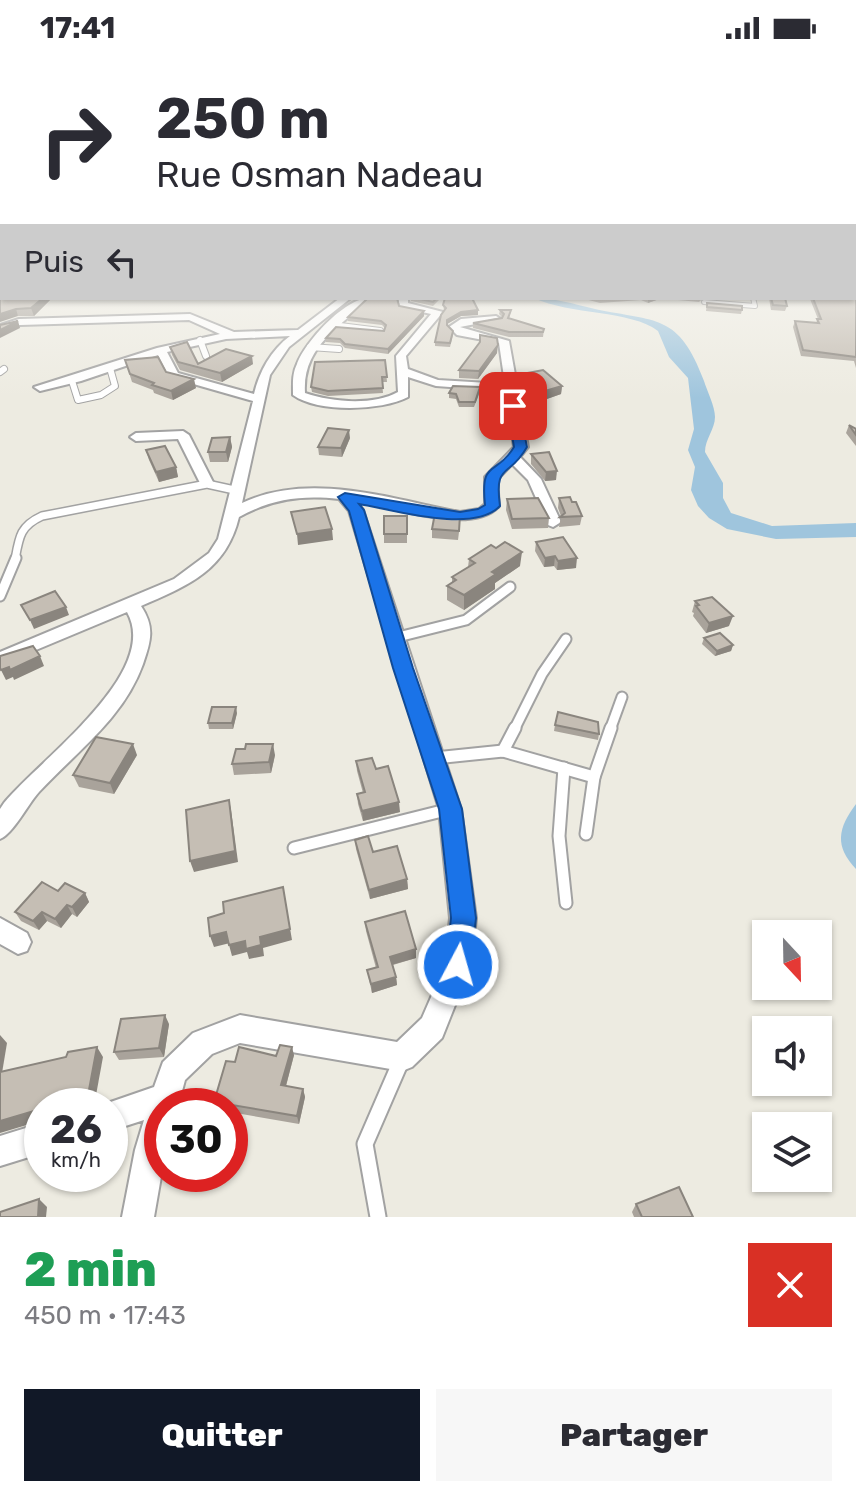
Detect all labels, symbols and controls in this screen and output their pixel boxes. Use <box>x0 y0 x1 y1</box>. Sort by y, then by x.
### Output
text: 17:41 <box>40 10 116 46</box>
text: 250 m <box>156 86 330 152</box>
icon: right <box>24 88 128 192</box>
text: Rue Osman Nadeau <box>156 153 484 196</box>
icon: left <box>100 240 144 284</box>
text: Puis <box>24 244 84 280</box>
pin <box>479 372 547 440</box>
icon: arrive <box>491 384 535 428</box>
north arrow <box>752 920 832 1000</box>
map controls <box>752 920 832 1192</box>
position arrow <box>416 923 500 1007</box>
button: sound <box>752 1016 832 1096</box>
speed limit sign: 30 <box>144 1088 248 1192</box>
text: 26 <box>50 1106 102 1153</box>
button: layers <box>752 1112 832 1192</box>
text: km/h <box>51 1148 101 1172</box>
text: 2 min <box>24 1241 157 1298</box>
button: close <box>748 1243 832 1327</box>
text: 450 m · 17:43 <box>24 1300 186 1331</box>
button: Quitter <box>24 1389 420 1481</box>
button: Partager <box>436 1389 832 1481</box>

